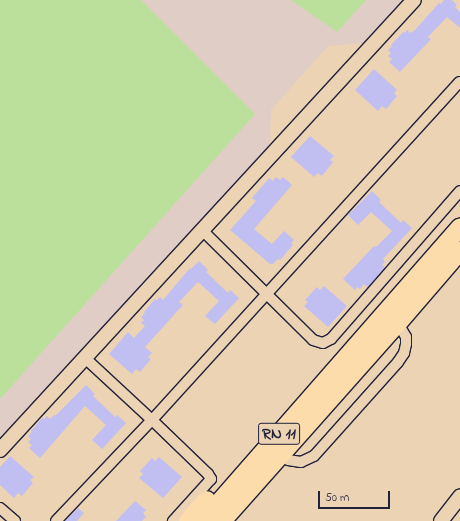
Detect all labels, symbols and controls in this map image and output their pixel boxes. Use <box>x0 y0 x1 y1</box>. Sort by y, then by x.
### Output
road number: RN 11 <box>258 420 300 448</box>
scale bar <box>320 483 392 509</box>
text: 50 m <box>325 489 349 507</box>

